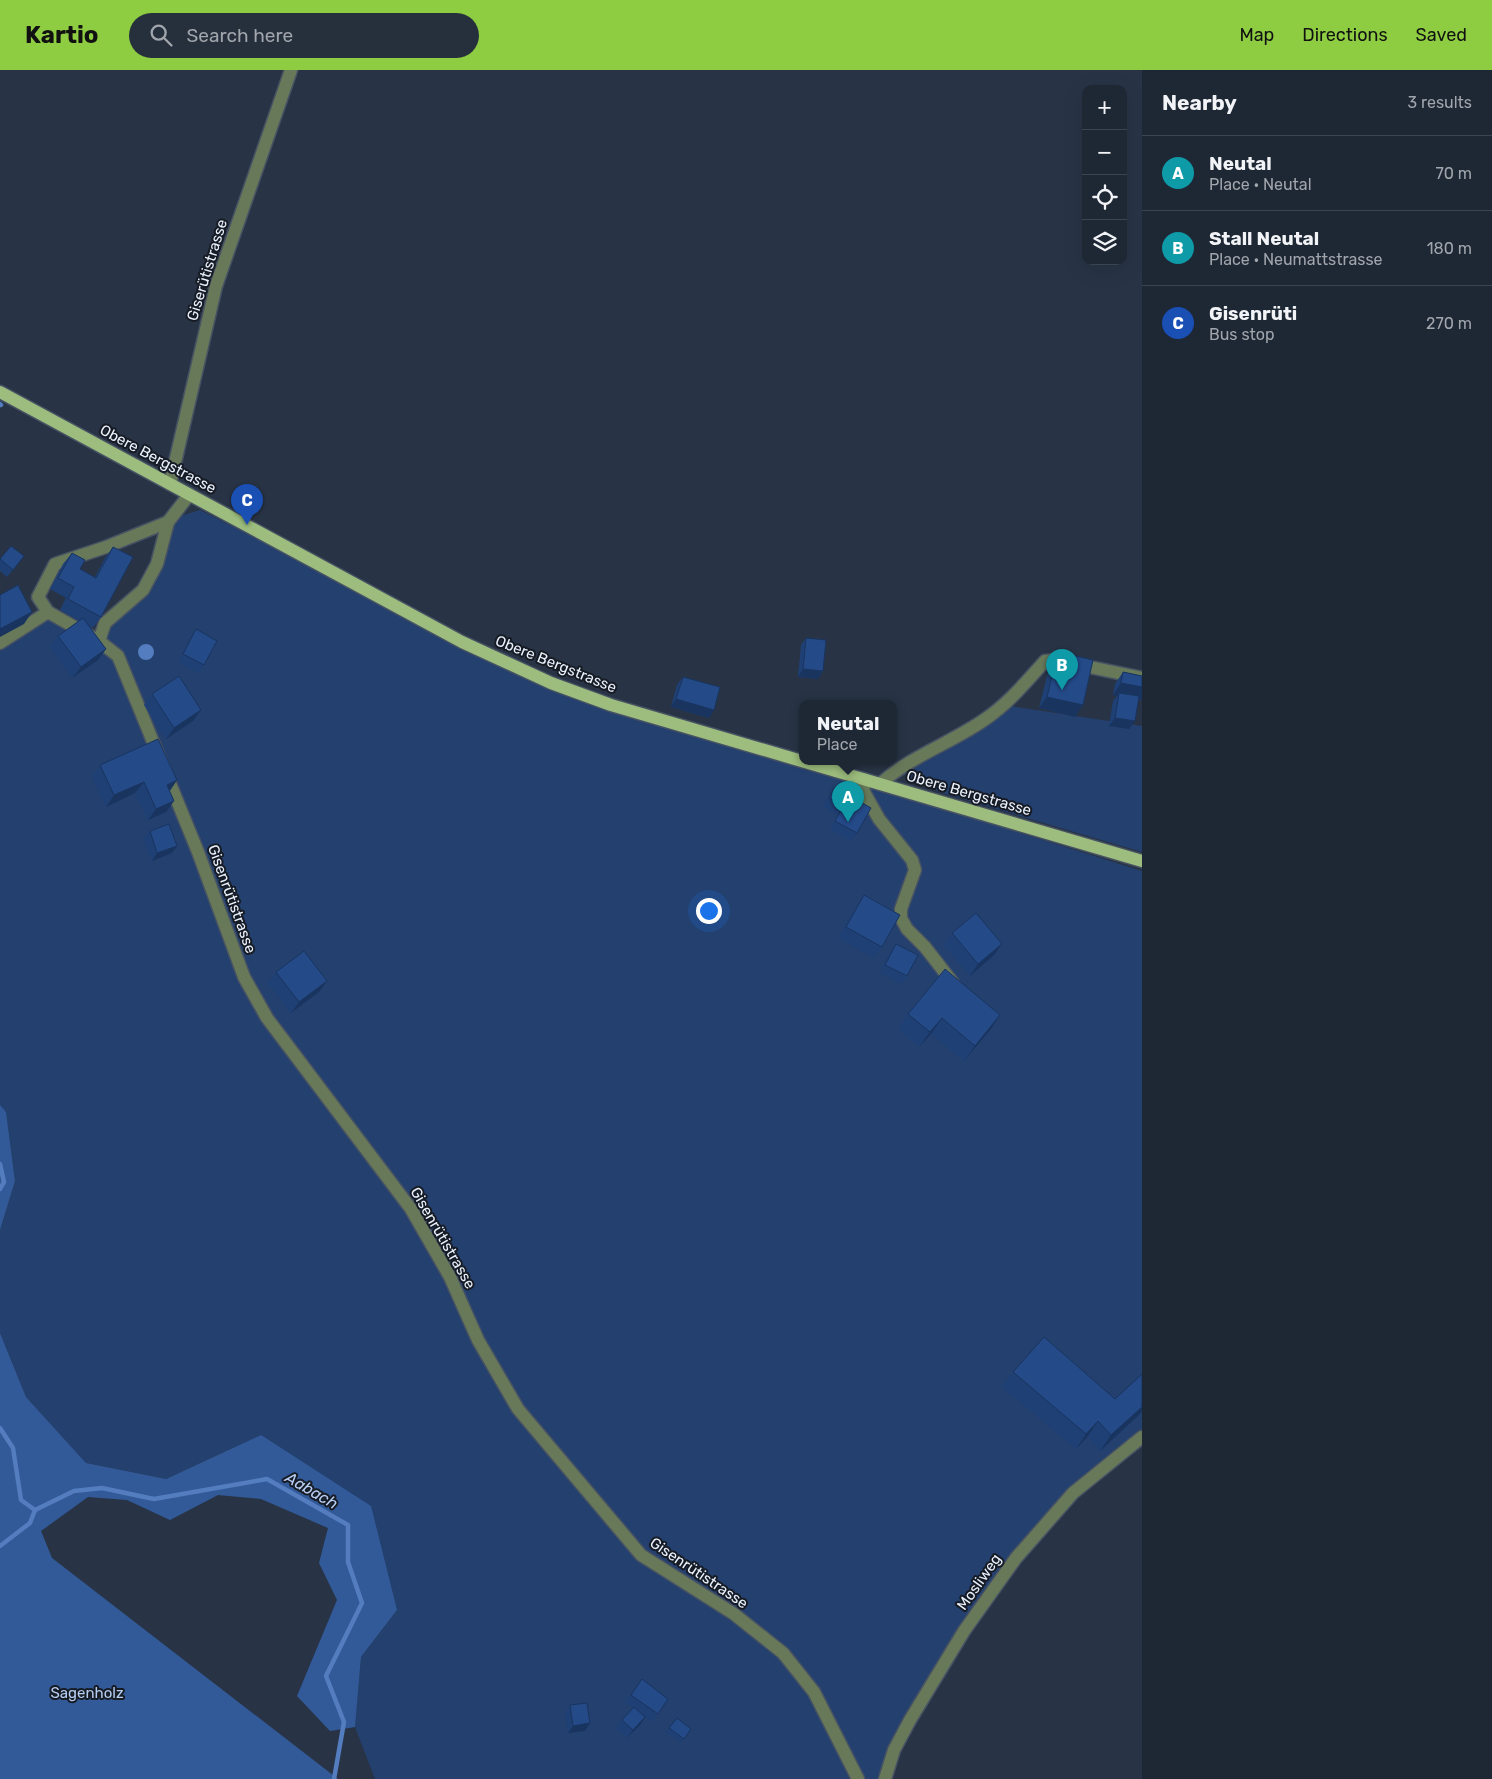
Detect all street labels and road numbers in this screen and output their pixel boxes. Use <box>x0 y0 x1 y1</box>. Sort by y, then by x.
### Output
street label: Giserütistrasse <box>183 217 231 323</box>
street label: Obere Bergstrasse <box>97 421 219 497</box>
street label: Obere Bergstrasse <box>493 631 619 697</box>
street label: Obere Bergstrasse <box>904 767 1034 819</box>
street label: Gisenrütistrasse <box>204 842 260 956</box>
street label: Gisenrütistrasse <box>407 1184 479 1292</box>
street label: Gisenrütistrasse <box>647 1534 751 1612</box>
street label: Mosliweg <box>953 1550 1005 1614</box>

